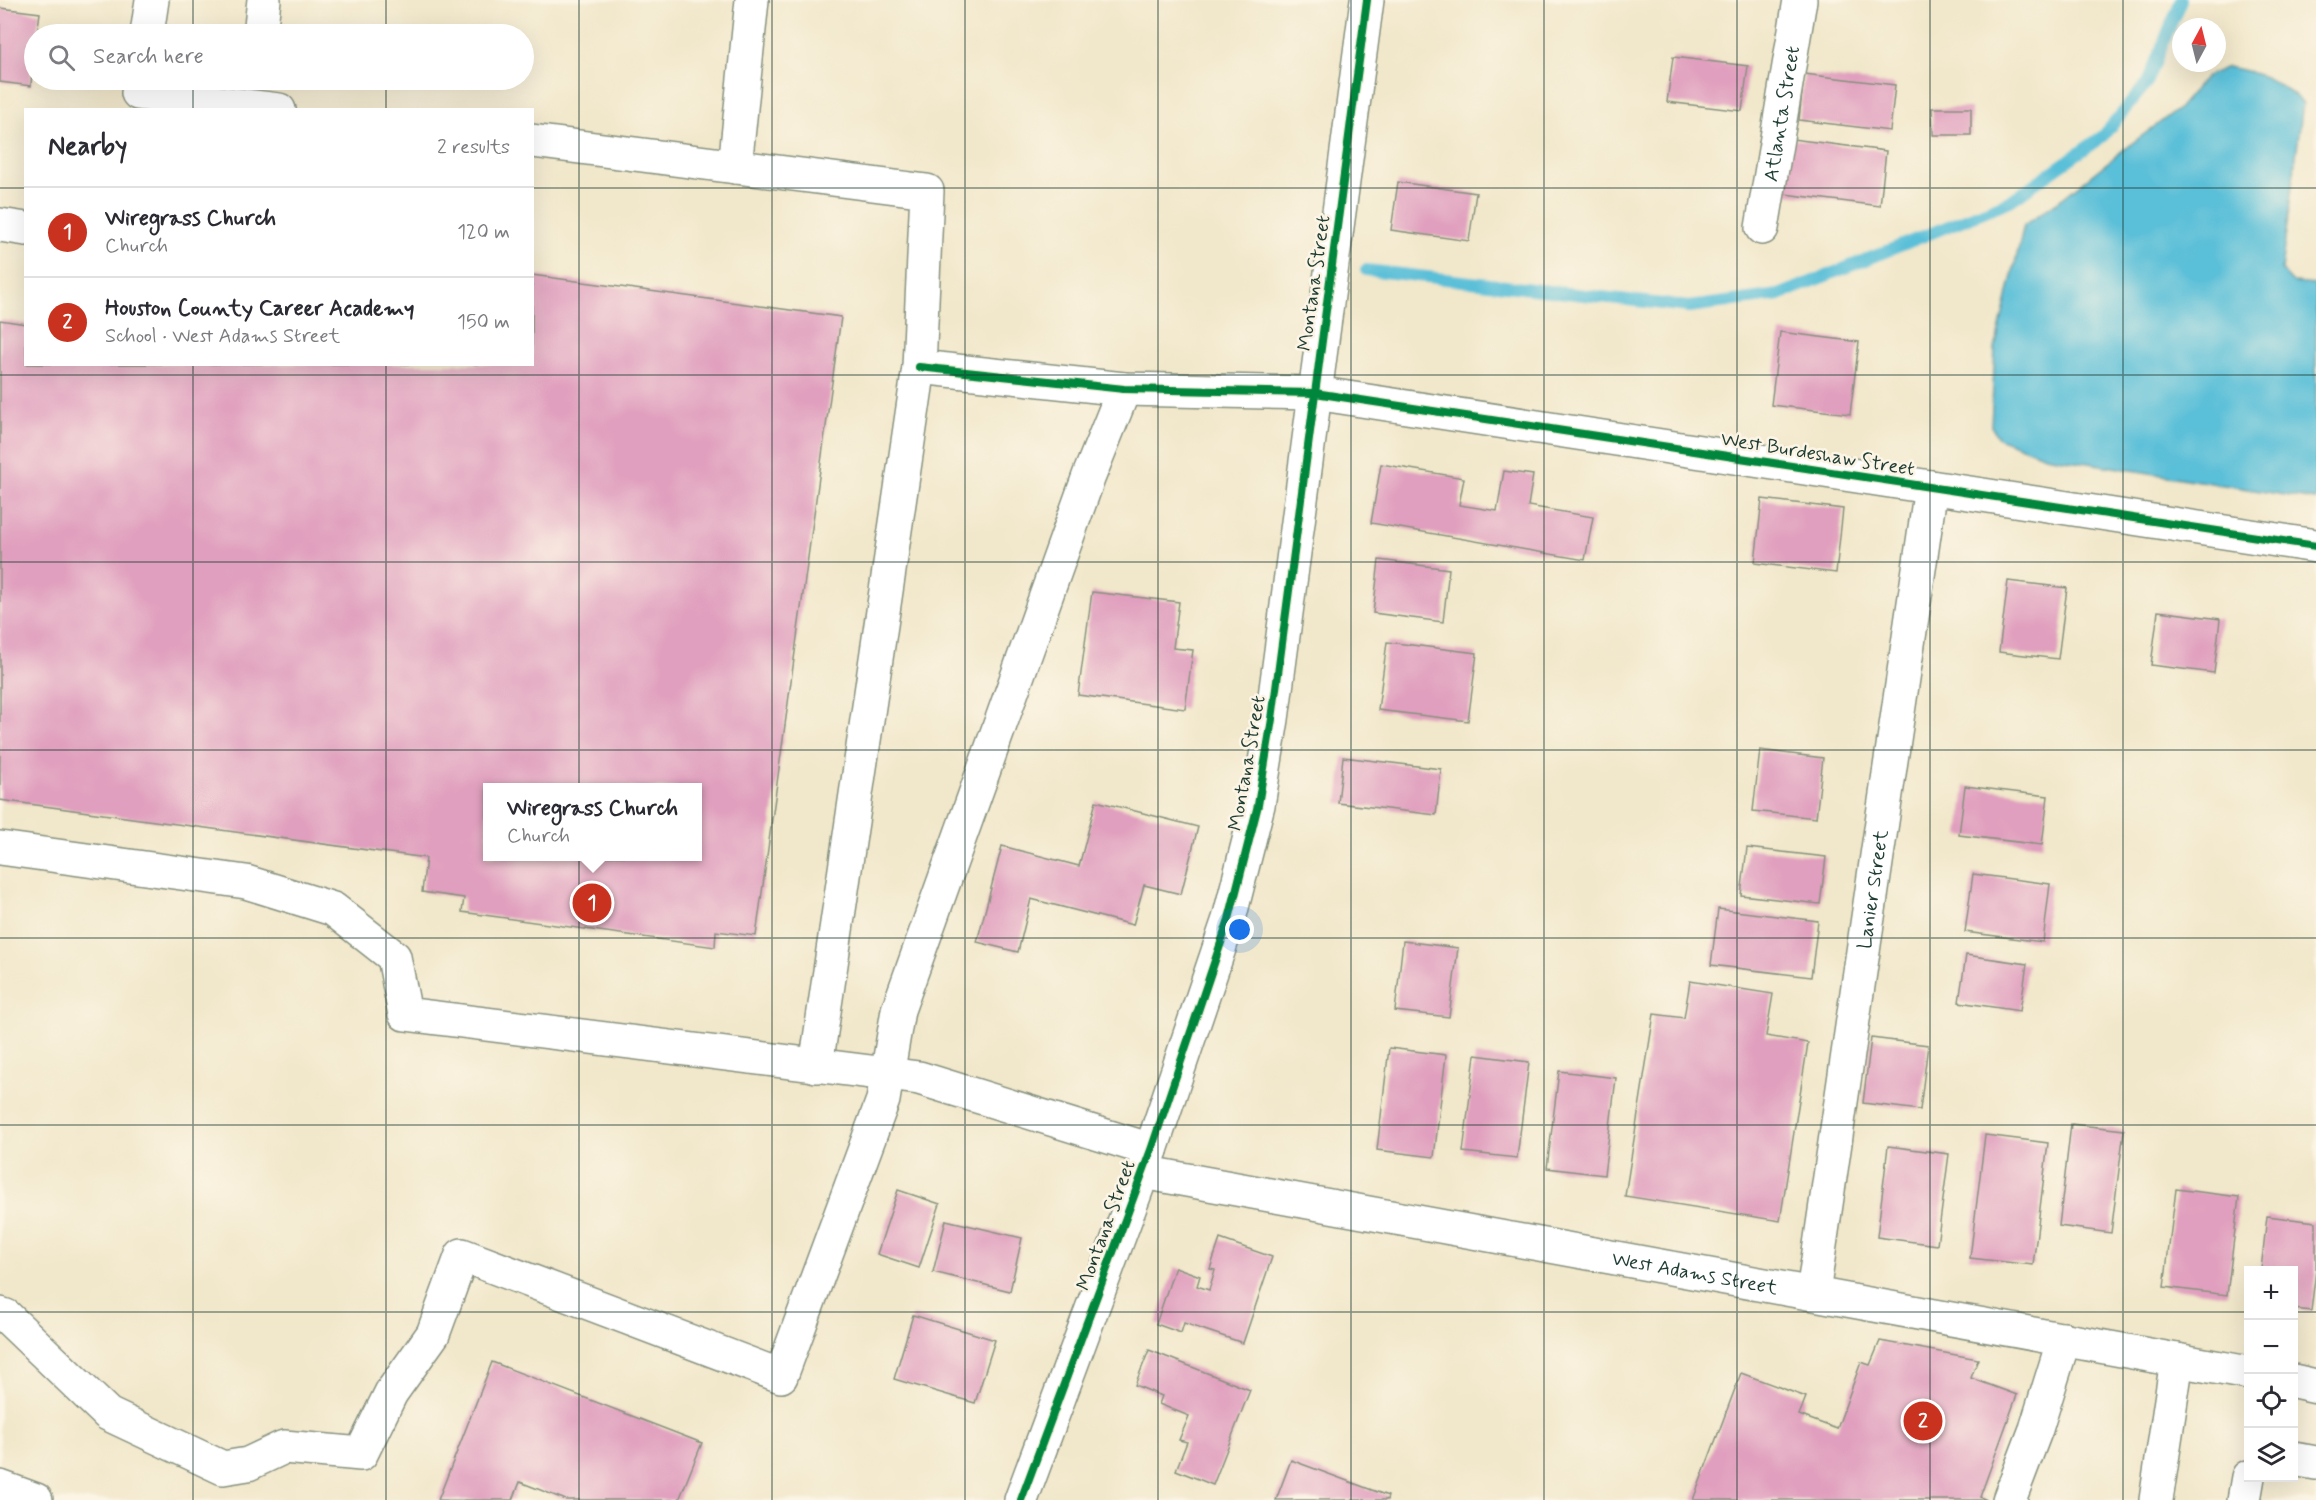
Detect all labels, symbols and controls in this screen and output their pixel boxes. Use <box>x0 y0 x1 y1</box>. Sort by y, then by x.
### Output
north arrow <box>2172 18 2226 72</box>
search box <box>24 24 534 90</box>
icon: search <box>45 41 78 74</box>
text: Search here <box>93 43 204 71</box>
street label: Atlanta Street <box>1758 44 1807 184</box>
text: Nearby <box>48 130 127 164</box>
text: 2 results <box>437 134 510 161</box>
text: Wiregrass Church <box>105 205 276 233</box>
street label: Montana Street <box>1292 213 1337 353</box>
text: 1 <box>63 219 72 246</box>
text: 120 m <box>457 219 510 246</box>
text: Church <box>105 233 168 260</box>
text: Houston County Career Academy <box>105 295 415 323</box>
text: 2 <box>63 309 72 336</box>
text: 150 m <box>457 309 510 336</box>
text: School · West Adams Street <box>105 323 340 350</box>
street label: West Burdeshaw Street <box>1719 426 1917 483</box>
street label: Montana Street <box>1222 693 1273 833</box>
popup <box>483 783 702 861</box>
text: Wiregrass Church <box>507 795 678 823</box>
text: Church <box>507 823 570 850</box>
street label: Lanier Street <box>1852 828 1896 951</box>
pin: 1 <box>572 880 612 926</box>
your location <box>1225 915 1254 944</box>
street label: Montana Street <box>1070 1156 1143 1295</box>
street label: West Adams Street <box>1610 1246 1780 1302</box>
map controls <box>2244 1266 2298 1482</box>
button: + <box>2244 1266 2298 1320</box>
button: − <box>2244 1320 2298 1374</box>
button: locate <box>2244 1374 2298 1428</box>
pin: 2 <box>1904 1398 1942 1444</box>
button: layers <box>2244 1428 2298 1482</box>

